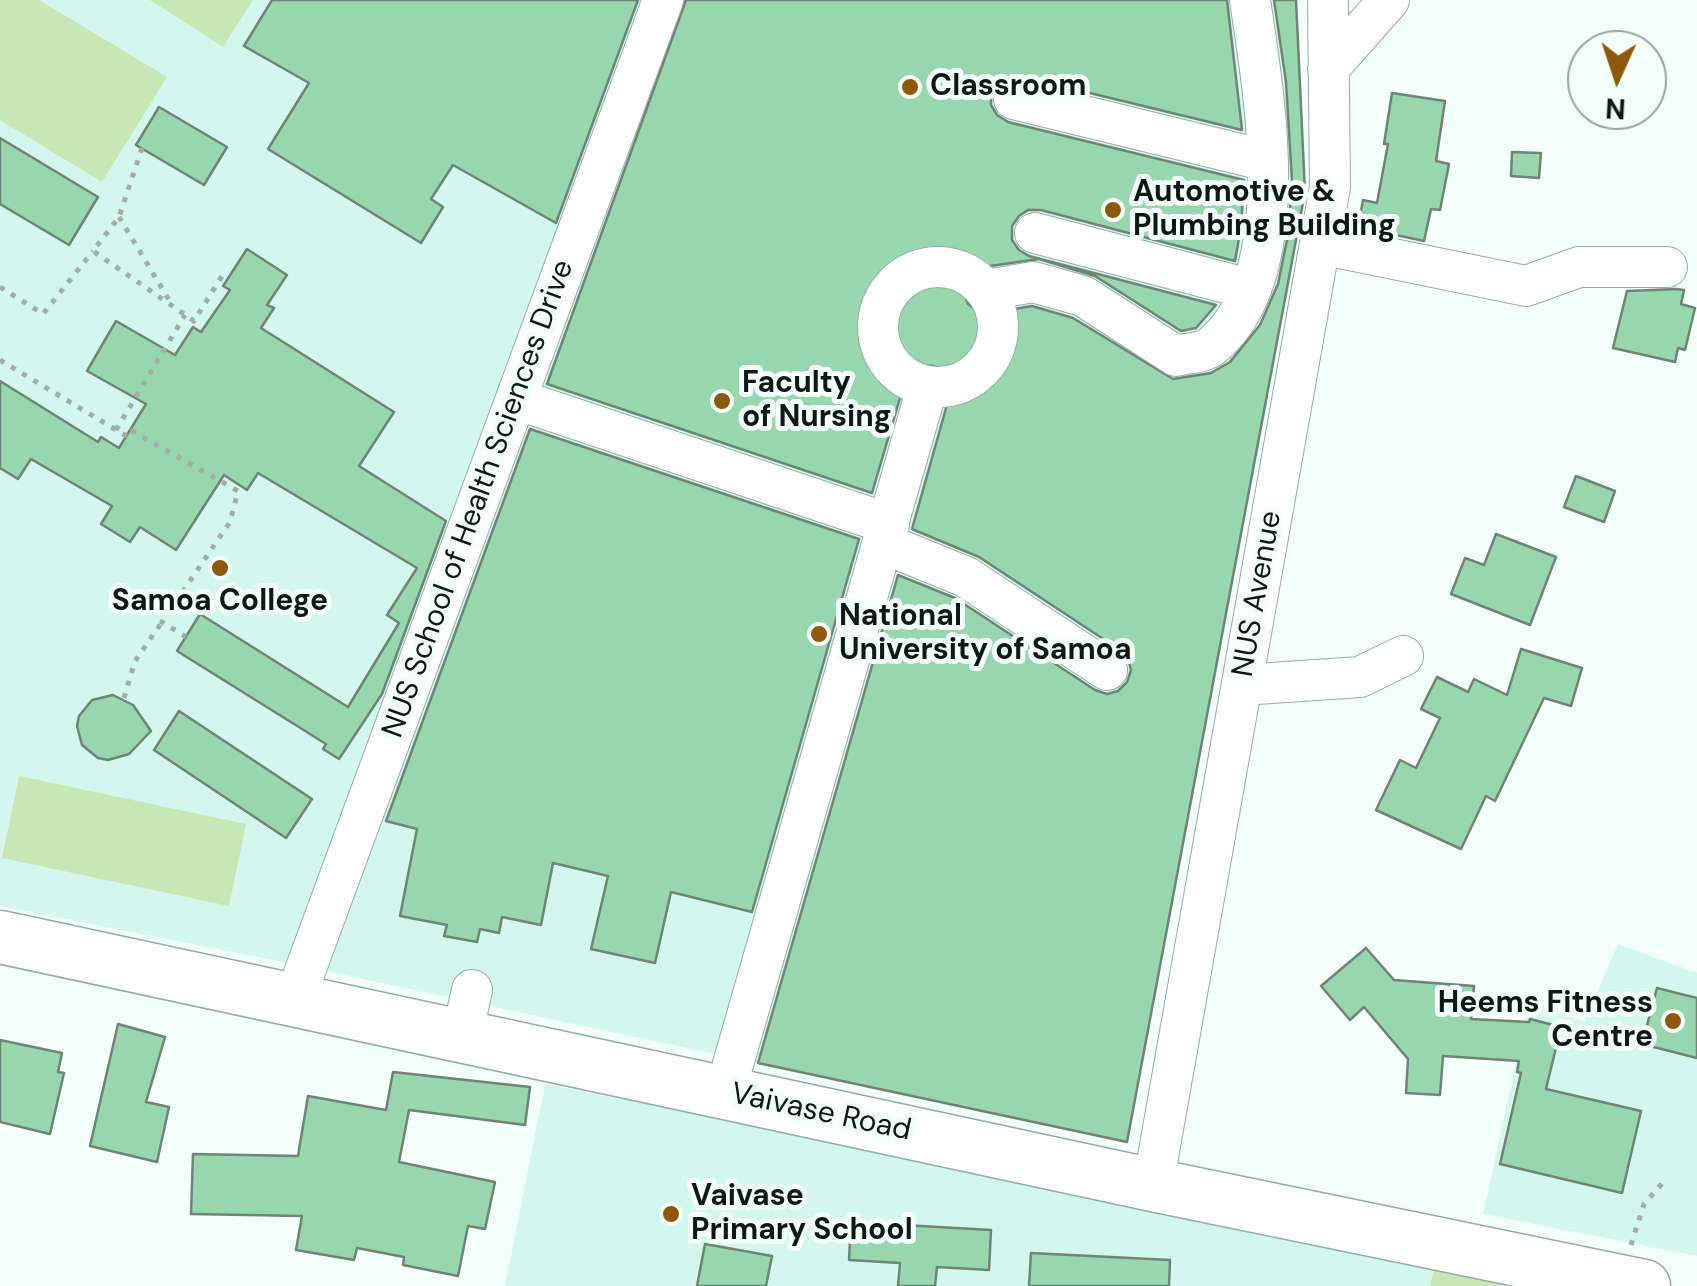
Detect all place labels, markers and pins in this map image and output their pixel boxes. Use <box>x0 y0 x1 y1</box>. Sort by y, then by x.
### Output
place label: Classroom <box>930 69 1087 105</box>
marker: Classroom <box>899 76 921 98</box>
place label: Automotive & Plumbing Building <box>1133 175 1396 246</box>
marker: Automotive & Plumbing Building <box>1102 199 1124 221</box>
place label: Faculty of Nursing <box>742 366 892 436</box>
marker: Faculty of Nursing <box>711 390 733 412</box>
marker: Samoa College <box>209 557 231 579</box>
place label: Samoa College <box>112 584 328 620</box>
place label: National University of Samoa <box>839 599 1131 670</box>
marker: National University of Samoa <box>808 623 830 645</box>
place label: Heems Fitness Centre <box>1438 986 1653 1056</box>
marker: Heems Fitness Centre <box>1662 1010 1684 1032</box>
place label: Vaivase Primary School <box>691 1179 913 1250</box>
marker: Vaivase Primary School <box>660 1203 682 1225</box>

